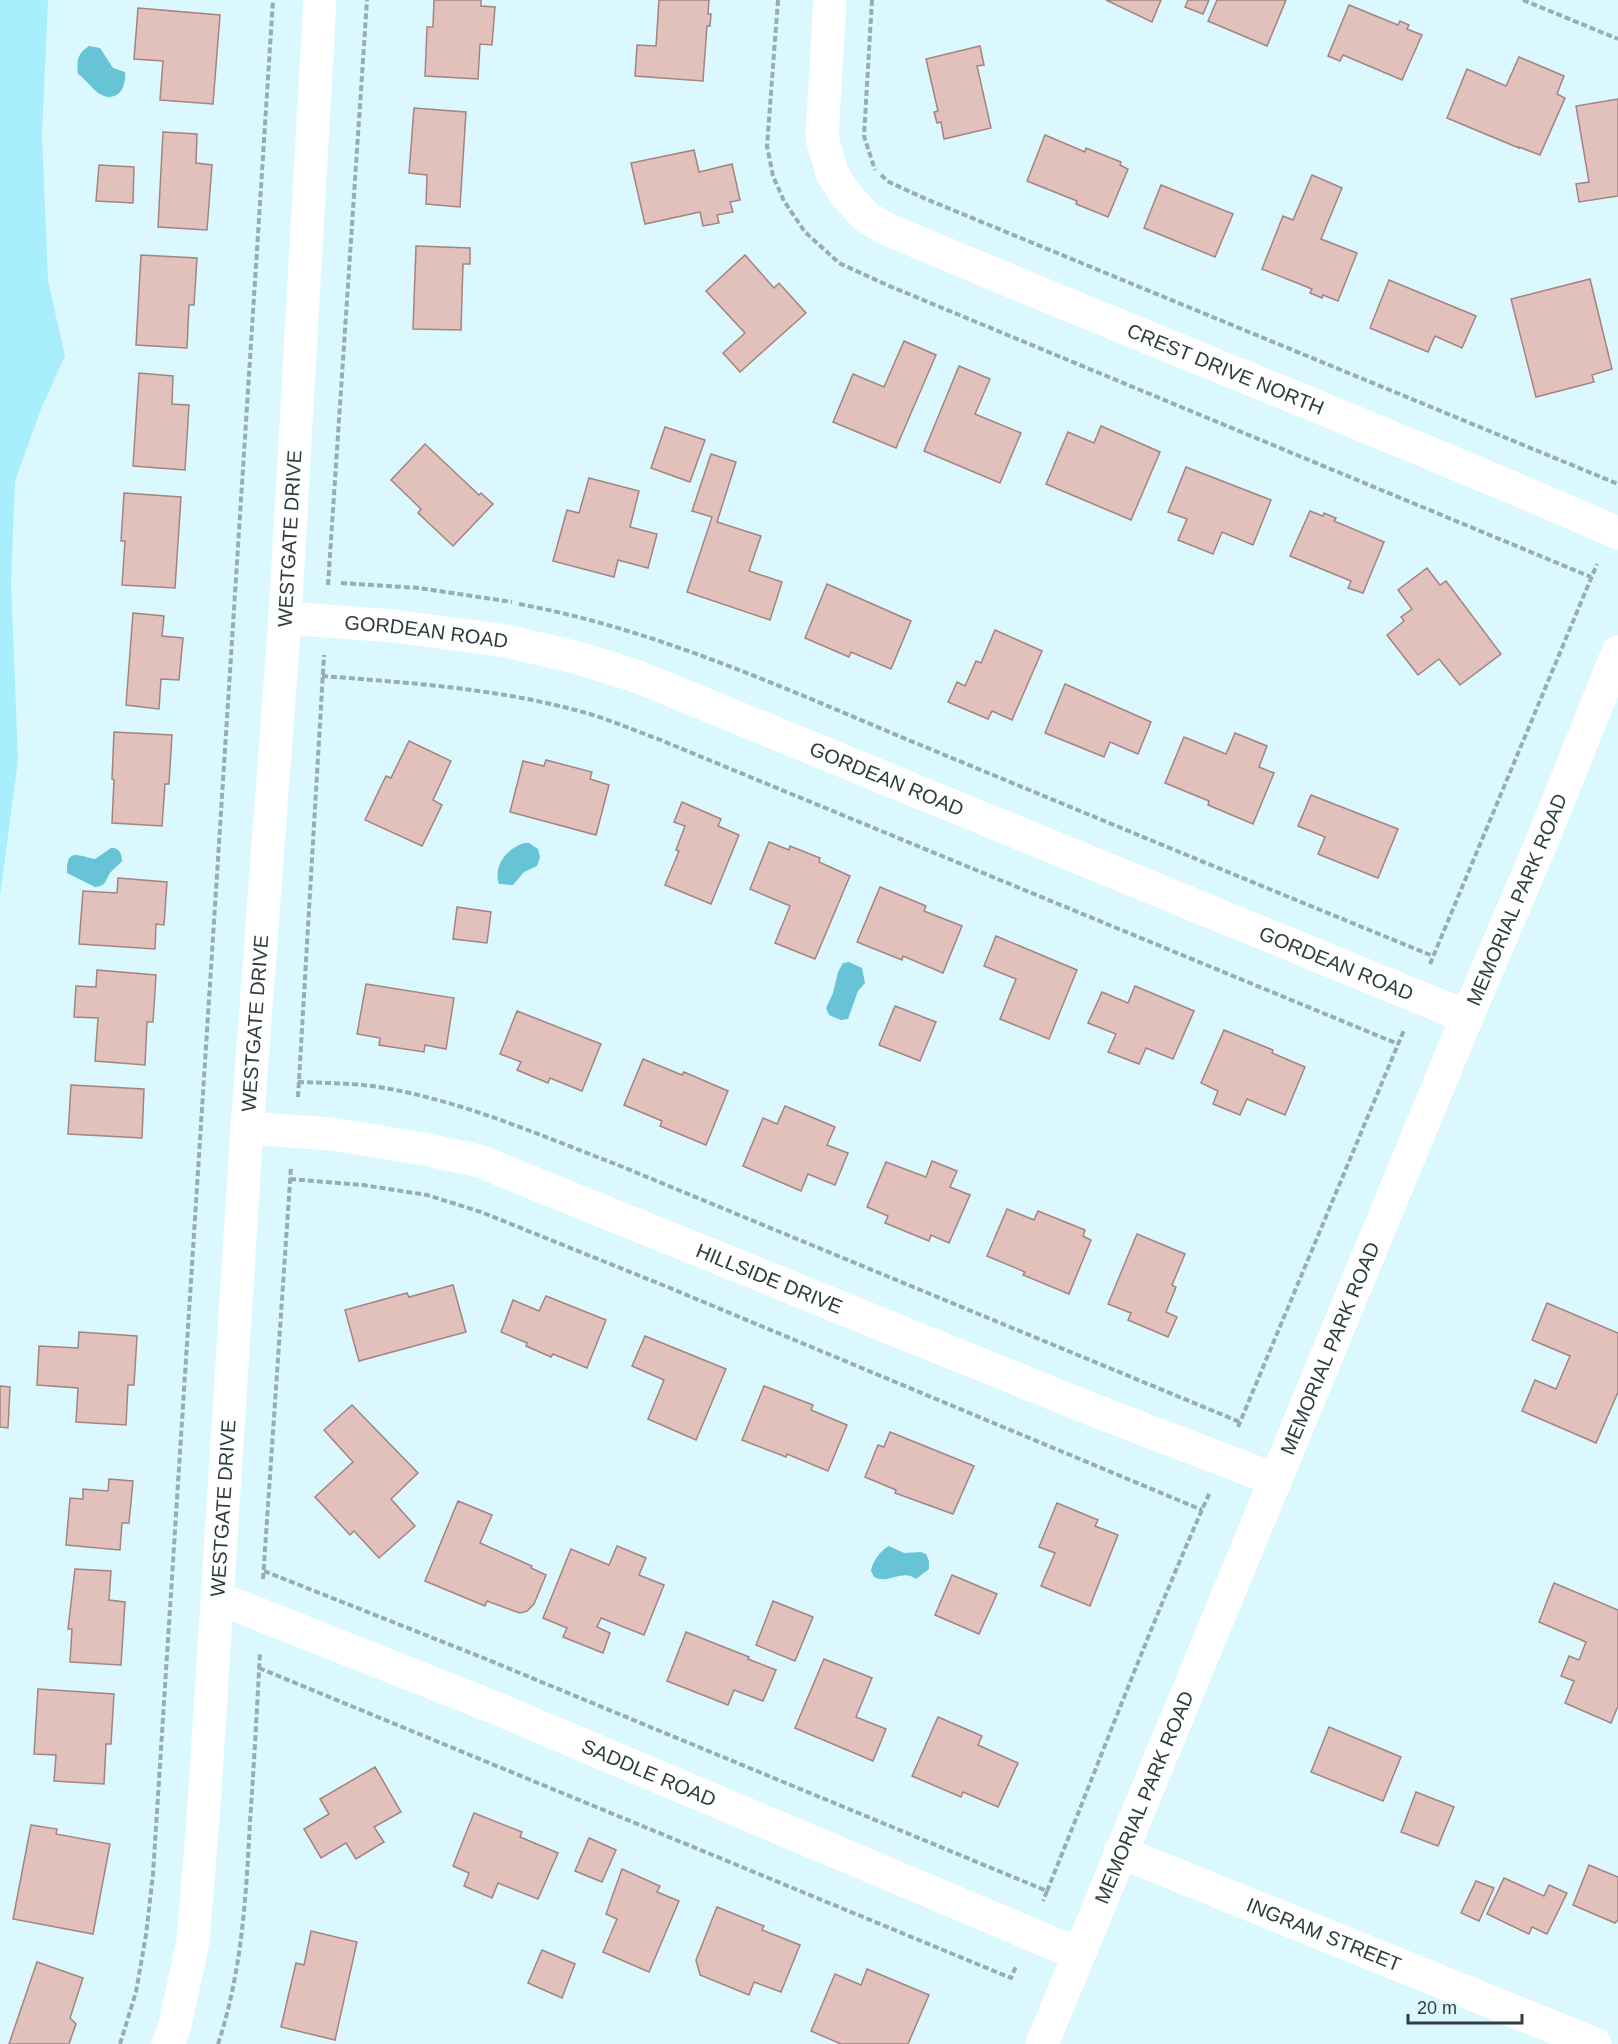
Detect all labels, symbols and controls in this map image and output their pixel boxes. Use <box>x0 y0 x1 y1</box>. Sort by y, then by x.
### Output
street label: CREST DRIVE NORTH <box>1124 319 1327 419</box>
street label: WESTGATE DRIVE <box>273 449 306 628</box>
street label: GORDEAN ROAD <box>344 611 509 652</box>
street label: GORDEAN ROAD <box>806 737 967 820</box>
street label: MEMORIAL PARK ROAD <box>1462 790 1571 1009</box>
street label: GORDEAN ROAD <box>1256 922 1417 1005</box>
street label: WESTGATE DRIVE <box>237 934 272 1113</box>
street label: HILLSIDE DRIVE <box>693 1239 846 1318</box>
street label: MEMORIAL PARK ROAD <box>1276 1239 1384 1458</box>
street label: WESTGATE DRIVE <box>206 1419 239 1598</box>
street label: MEMORIAL PARK ROAD <box>1090 1688 1198 1907</box>
street label: SADDLE ROAD <box>579 1735 719 1811</box>
street label: INGRAM STREET <box>1244 1893 1404 1975</box>
scale bar <box>1408 1987 1522 2025</box>
text: 20 m <box>1417 1998 1457 2018</box>

